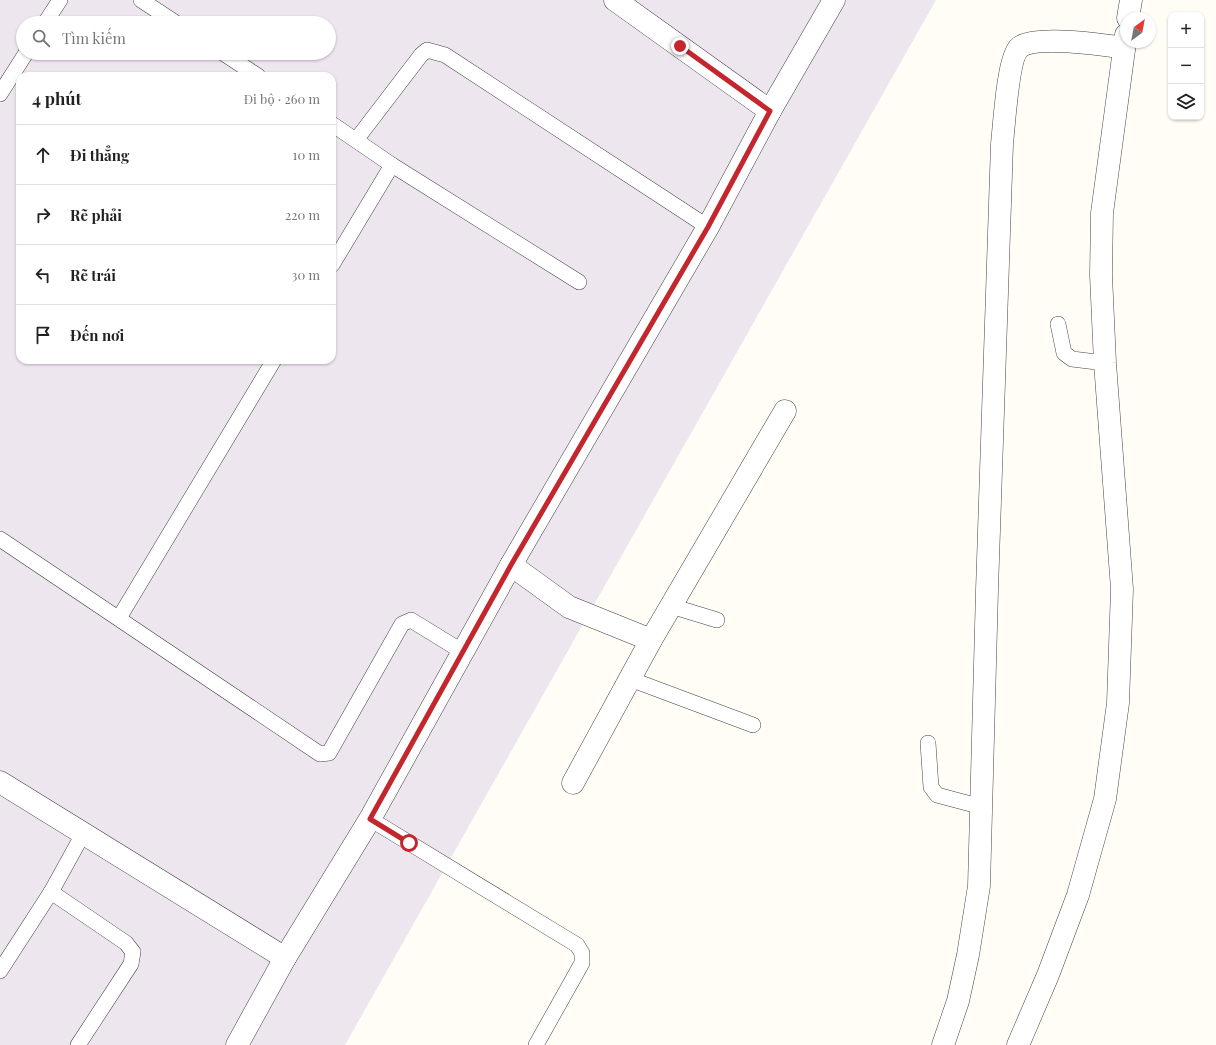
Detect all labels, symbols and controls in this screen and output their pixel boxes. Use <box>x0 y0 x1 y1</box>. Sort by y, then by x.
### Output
north arrow <box>1120 12 1156 48</box>
map controls <box>1168 12 1204 120</box>
button: + <box>1168 12 1204 48</box>
search box <box>16 16 336 60</box>
icon: search <box>30 27 52 49</box>
text: Tìm kiếm <box>62 28 126 48</box>
route end <box>671 37 689 55</box>
button: − <box>1168 48 1204 84</box>
button: layers <box>1168 84 1204 120</box>
text: 4 phút <box>32 87 82 109</box>
text: Đi bộ · 260 m <box>244 90 320 107</box>
icon: ahead <box>32 144 54 166</box>
text: Đi thẳng <box>70 145 129 165</box>
text: 10 m <box>293 146 320 163</box>
icon: right <box>32 204 54 226</box>
text: Rẽ phải <box>70 205 122 225</box>
text: 220 m <box>285 206 320 223</box>
icon: left <box>32 264 54 286</box>
text: Rẽ trái <box>70 265 116 285</box>
text: 30 m <box>292 266 320 283</box>
icon: arrive <box>32 324 54 346</box>
text: Đến nơi <box>70 325 124 345</box>
route start <box>400 834 418 852</box>

